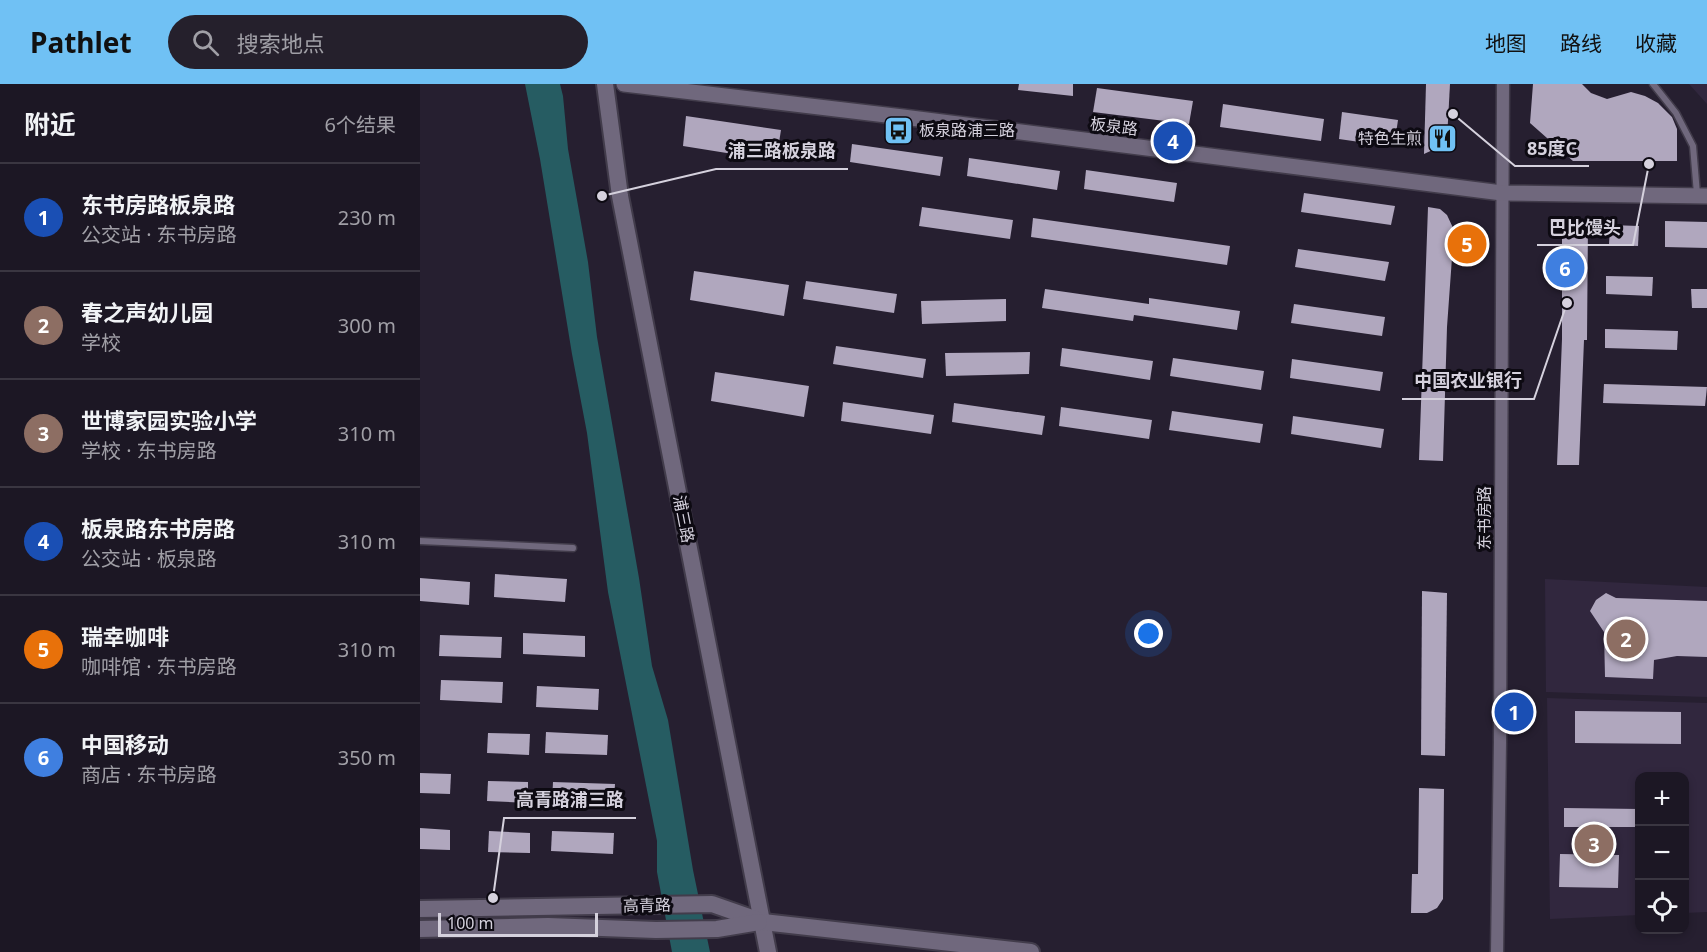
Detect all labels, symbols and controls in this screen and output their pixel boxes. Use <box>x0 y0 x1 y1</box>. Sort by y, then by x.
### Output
search box <box>168 15 588 69</box>
text: Pathlet <box>30 23 132 61</box>
icon: search <box>189 26 222 59</box>
text: 搜索地点 <box>237 28 325 58</box>
text: 地图 <box>1485 29 1527 57</box>
text: 路线 <box>1560 29 1602 57</box>
text: 收藏 <box>1635 29 1677 57</box>
text: 附近 <box>24 106 76 142</box>
text: 6个结果 <box>325 111 396 138</box>
street label: 板泉路 <box>1089 112 1139 140</box>
bus stop icon: 板泉路浦三路 <box>882 114 914 146</box>
pin: 4 <box>1154 118 1192 164</box>
place label: 板泉路浦三路 <box>919 119 1015 141</box>
restaurant icon: 特色生煎 <box>1427 122 1459 154</box>
place label: 特色生煎 <box>1358 127 1422 149</box>
callout: 85度C <box>1515 130 1589 166</box>
callout: 浦三路板泉路 <box>716 133 848 169</box>
text: 85度C <box>1527 136 1577 160</box>
text: 浦三路板泉路 <box>728 138 836 162</box>
text: 东书房路板泉路 <box>81 189 235 219</box>
text: 1 <box>38 204 49 231</box>
text: 230 m <box>338 204 396 231</box>
callout: 巴比馒头 <box>1537 209 1633 245</box>
text: 巴比馒头 <box>1549 215 1621 239</box>
text: 公交站 · 东书房路 <box>81 221 237 248</box>
pin: 5 <box>1448 222 1486 266</box>
pin: 6 <box>1546 246 1584 291</box>
text: 春之声幼儿园 <box>81 297 213 327</box>
text: 2 <box>38 312 49 339</box>
text: 300 m <box>338 312 396 339</box>
text: 学校 <box>81 329 121 356</box>
callout: 中国农业银行 <box>1402 363 1534 399</box>
text: 中国农业银行 <box>1414 368 1522 392</box>
text: 世博家园实验小学 <box>81 405 257 435</box>
text: 3 <box>38 420 49 447</box>
text: 310 m <box>338 420 396 447</box>
text: 学校 · 东书房路 <box>81 437 217 464</box>
street label: 东书房路 <box>1473 486 1495 550</box>
street label: 浦三路 <box>669 493 699 545</box>
text: 板泉路东书房路 <box>81 513 235 543</box>
text: 4 <box>38 528 49 555</box>
text: 310 m <box>338 528 396 555</box>
text: 公交站 · 板泉路 <box>81 545 217 572</box>
pin: 2 <box>1606 616 1646 662</box>
your location <box>1134 619 1163 648</box>
text: 瑞幸咖啡 <box>81 621 169 651</box>
text: 5 <box>38 636 49 663</box>
text: 310 m <box>338 636 396 663</box>
text: 咖啡馆 · 东书房路 <box>81 653 237 680</box>
pin: 1 <box>1494 690 1534 734</box>
text: 中国移动 <box>81 729 169 759</box>
text: 6 <box>38 744 49 771</box>
text: 350 m <box>338 744 396 771</box>
text: 商店 · 东书房路 <box>81 761 217 788</box>
map controls <box>1635 772 1689 934</box>
button: + <box>1635 772 1689 826</box>
callout: 高青路浦三路 <box>504 782 636 818</box>
text: 高青路浦三路 <box>516 787 624 811</box>
pin: 3 <box>1574 822 1614 867</box>
button: − <box>1635 826 1689 880</box>
button: locate <box>1635 880 1689 934</box>
street label: 高青路 <box>623 894 671 916</box>
scale bar <box>438 910 598 938</box>
text: 100 m <box>447 912 494 934</box>

